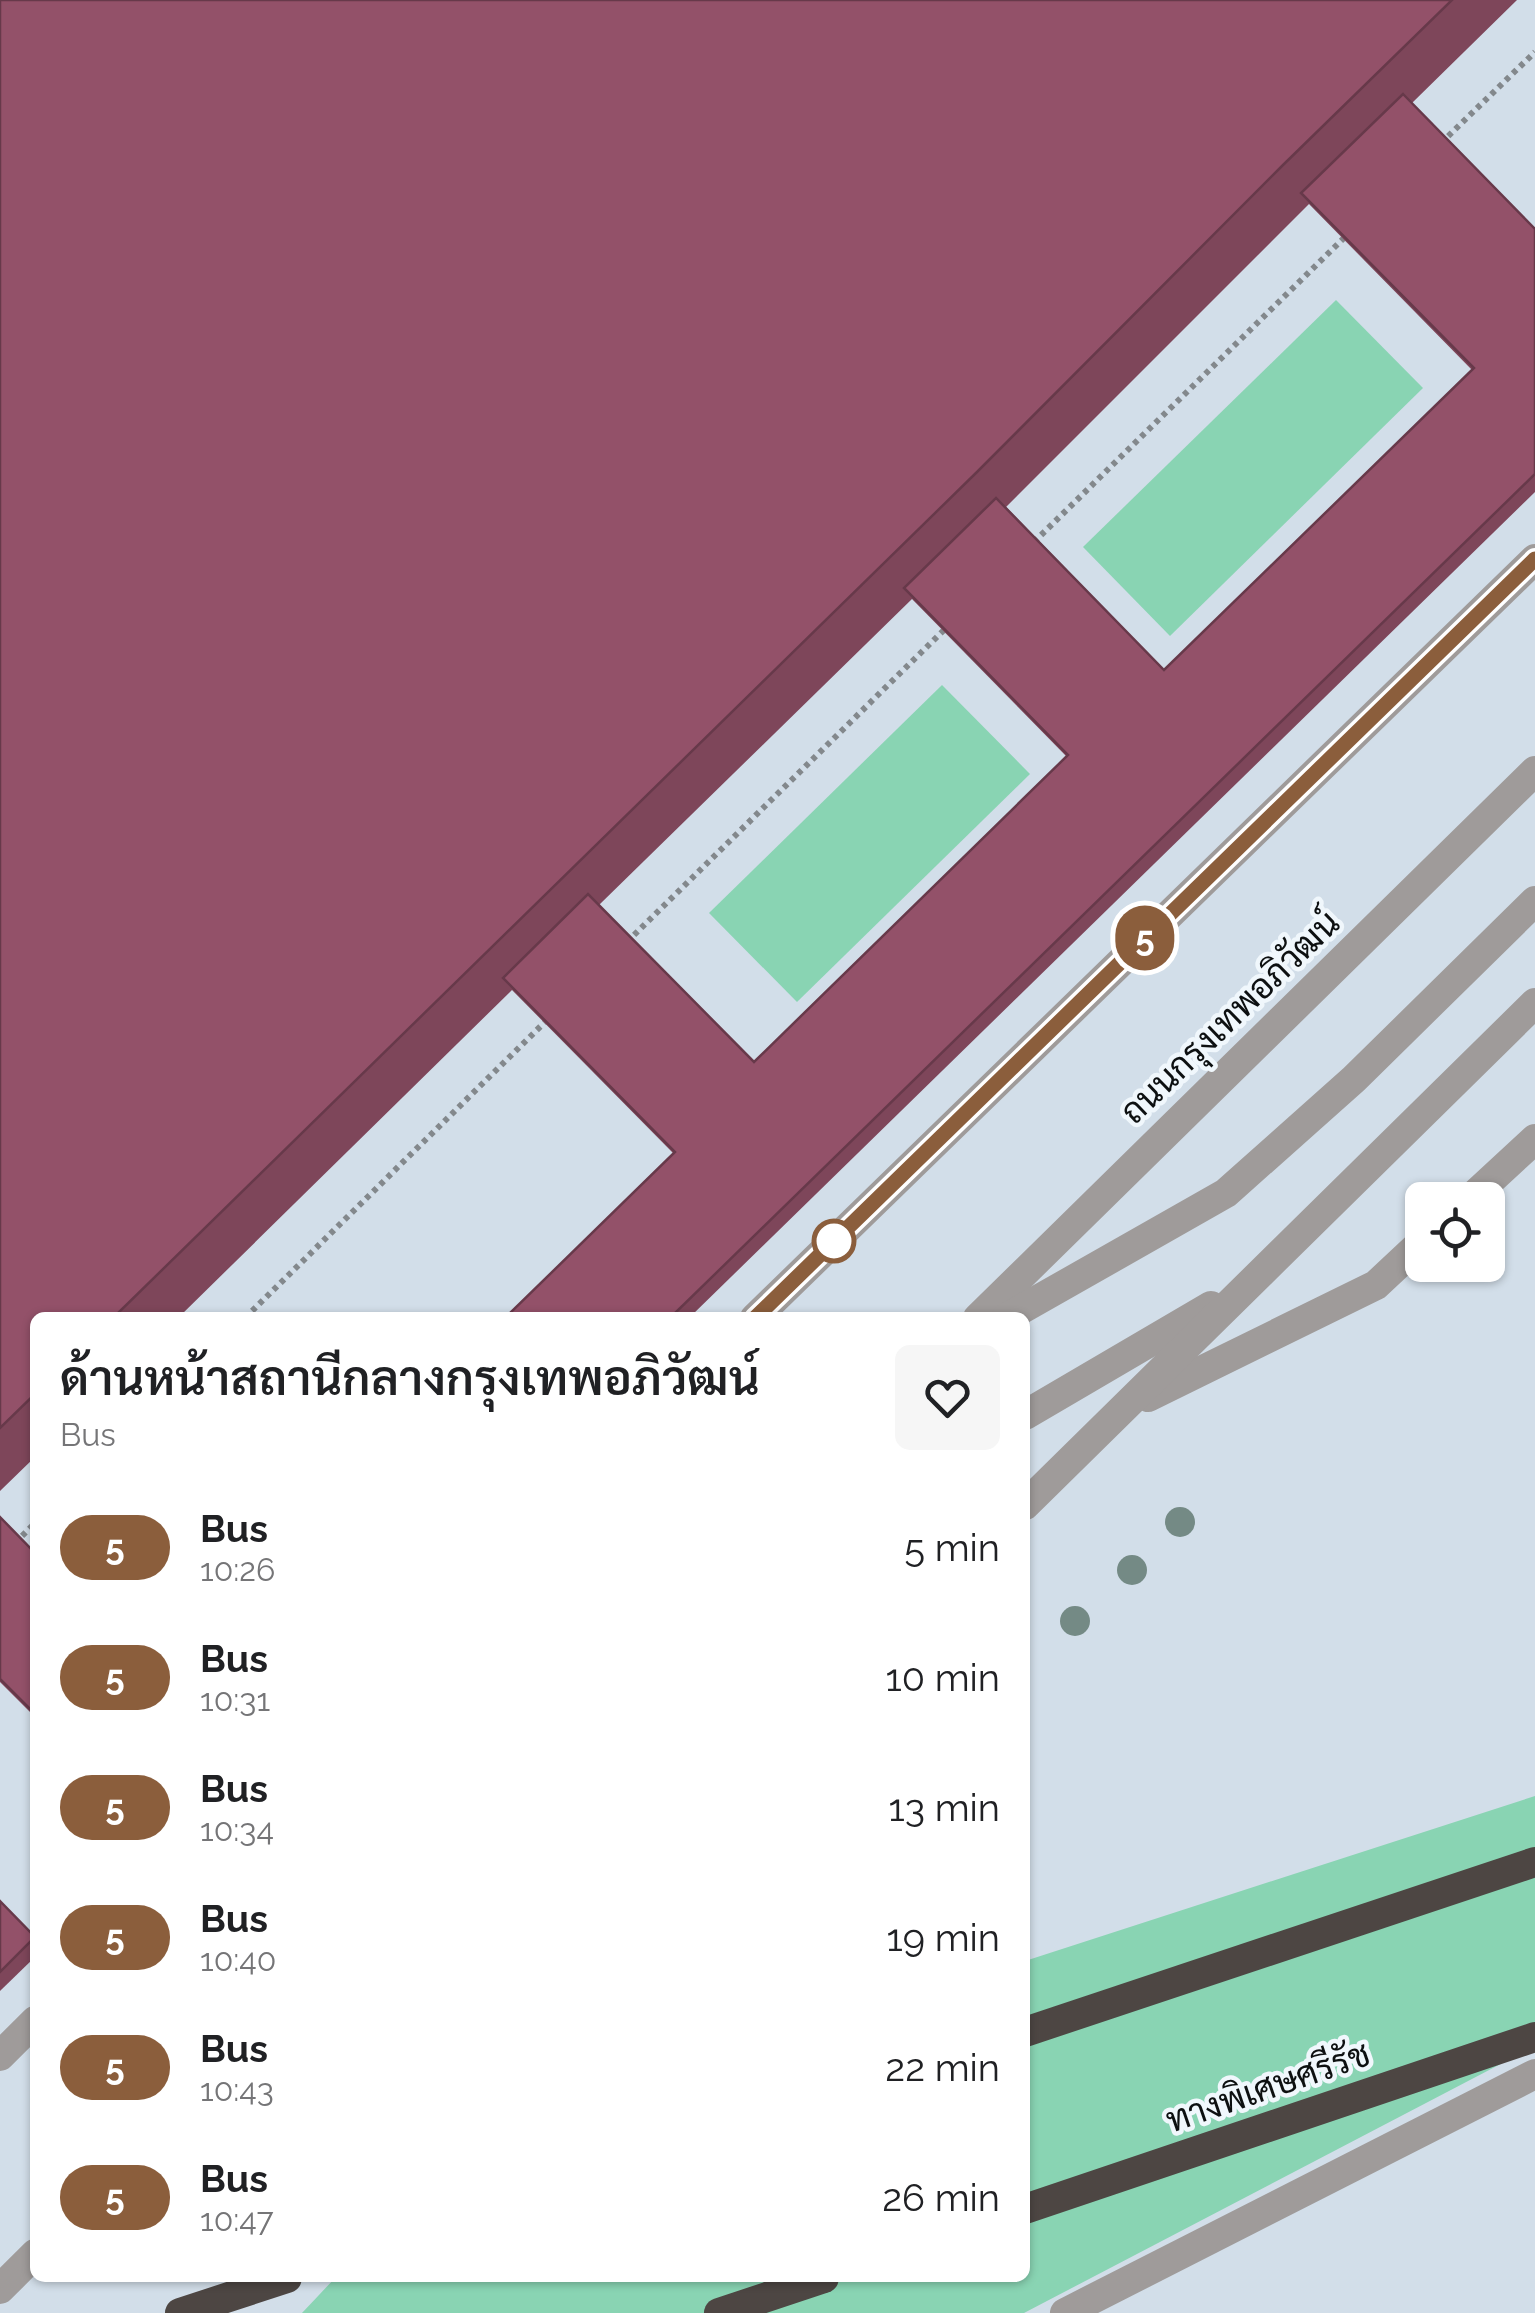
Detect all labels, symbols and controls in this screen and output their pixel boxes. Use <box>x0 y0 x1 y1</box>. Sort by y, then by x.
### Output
street label: ถนนกรุงเทพอภิวัฒน์ <box>1110 900 1350 1134</box>
line badge: 5 <box>1112 906 1178 970</box>
text: 5 <box>1135 918 1155 959</box>
map controls <box>1405 1182 1505 1282</box>
button: locate <box>1405 1182 1505 1282</box>
unlabelled marker <box>813 1220 855 1262</box>
button: heart <box>895 1345 1000 1450</box>
text: ด้านหน้าสถานีกลางกรุงเทพอภิวัฒน์ <box>60 1350 760 1406</box>
text: Bus <box>60 1416 116 1453</box>
text: Bus <box>200 1506 268 1551</box>
text: 5 min <box>904 1525 1000 1570</box>
text: 5 <box>105 1527 125 1568</box>
text: 10:26 <box>200 1551 275 1588</box>
text: Bus <box>200 1636 268 1681</box>
text: 10 min <box>885 1655 1000 1700</box>
text: 5 <box>105 1657 125 1698</box>
text: 10:31 <box>200 1681 270 1718</box>
text: Bus <box>200 1766 268 1811</box>
text: 13 min <box>888 1785 1000 1830</box>
text: 5 <box>105 1787 125 1828</box>
text: 10:34 <box>200 1811 274 1848</box>
text: Bus <box>200 1896 268 1941</box>
text: 19 min <box>886 1915 1000 1960</box>
text: 5 <box>105 1917 125 1958</box>
text: 10:40 <box>200 1941 276 1978</box>
text: Bus <box>200 2026 268 2071</box>
street label: ทางพิเศษศรีรัช <box>1160 2031 1375 2141</box>
text: 22 min <box>885 2045 1000 2090</box>
text: 5 <box>105 2047 125 2088</box>
text: 10:43 <box>200 2071 274 2108</box>
text: Bus <box>200 2156 268 2201</box>
text: 26 min <box>882 2175 1000 2220</box>
text: 5 <box>105 2177 125 2218</box>
text: 10:47 <box>200 2201 274 2238</box>

